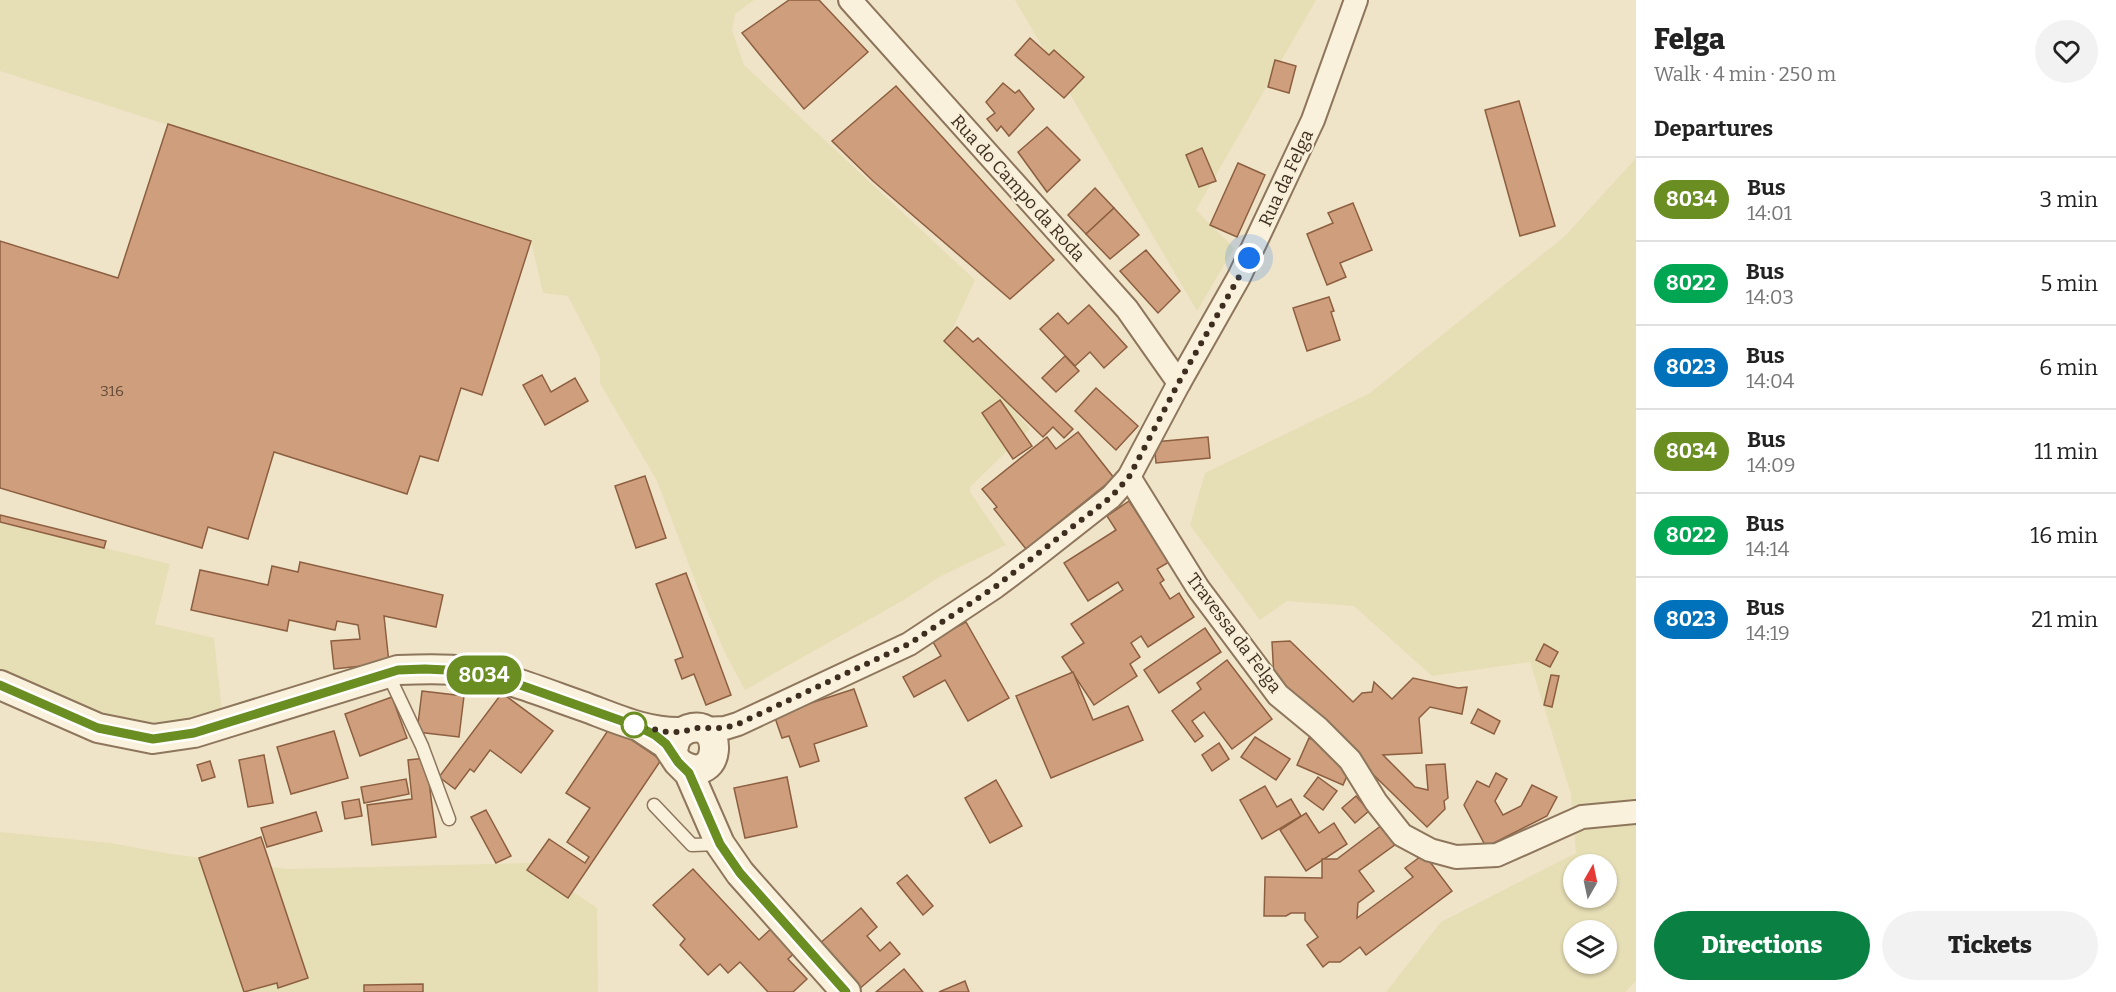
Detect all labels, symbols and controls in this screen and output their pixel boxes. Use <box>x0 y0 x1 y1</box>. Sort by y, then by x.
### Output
button: heart <box>2035 20 2098 83</box>
text: Felga <box>1654 23 1725 56</box>
text: Walk · 4 min · 250 m <box>1654 62 1836 86</box>
street label: Rua do Campo da Roda <box>946 110 1090 266</box>
text: Departures <box>1654 115 1773 142</box>
street label: Rua da Felga <box>1254 126 1318 230</box>
text: Bus <box>1747 174 1786 201</box>
text: 8034 <box>1666 186 1717 212</box>
text: 3 min <box>2040 186 2098 213</box>
text: 14:01 <box>1747 201 1792 225</box>
your location <box>1234 243 1264 273</box>
text: Bus <box>1746 258 1784 285</box>
text: 8022 <box>1666 270 1716 296</box>
text: 5 min <box>2040 270 2098 297</box>
text: 14:03 <box>1746 285 1794 309</box>
text: Bus <box>1746 342 1785 369</box>
text: 8023 <box>1666 354 1716 380</box>
text: 6 min <box>2039 354 2098 381</box>
text: 14:04 <box>1746 369 1794 393</box>
house number: 316 <box>100 382 124 400</box>
text: Bus <box>1747 426 1786 453</box>
text: 8034 <box>1666 438 1717 464</box>
text: 11 min <box>2034 438 2098 465</box>
text: 14:09 <box>1747 453 1795 477</box>
text: Bus <box>1746 510 1784 537</box>
text: 8022 <box>1666 522 1716 548</box>
text: 16 min <box>2030 522 2098 549</box>
text: 14:14 <box>1746 537 1789 561</box>
street label: Travessa da Felga <box>1182 569 1286 697</box>
text: Bus <box>1746 594 1785 621</box>
text: 8023 <box>1666 606 1716 632</box>
text: 21 min <box>2031 606 2098 633</box>
text: 14:19 <box>1746 621 1790 645</box>
line badge: 8034 <box>442 656 526 694</box>
text: 8034 <box>459 662 509 688</box>
unlabelled marker <box>621 712 647 738</box>
north arrow <box>1563 854 1617 908</box>
map controls <box>1563 854 1617 974</box>
button: Directions <box>1654 911 1870 980</box>
button: Tickets <box>1882 911 2098 980</box>
button: layers <box>1563 920 1617 974</box>

